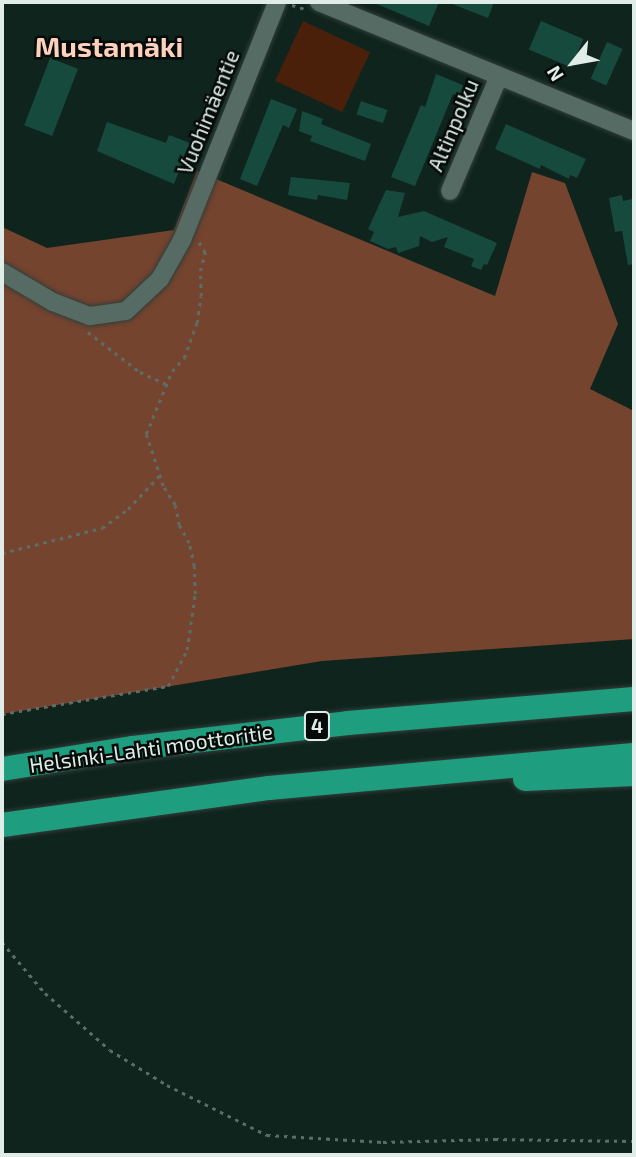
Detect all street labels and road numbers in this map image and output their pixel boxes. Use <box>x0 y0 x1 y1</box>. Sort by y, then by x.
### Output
street label: Vuohimäentie <box>172 46 244 178</box>
street label: Altinpolku <box>422 75 484 175</box>
road number: 4 <box>303 710 331 741</box>
street label: Helsinki-Lahti moottoritie <box>28 718 274 778</box>

